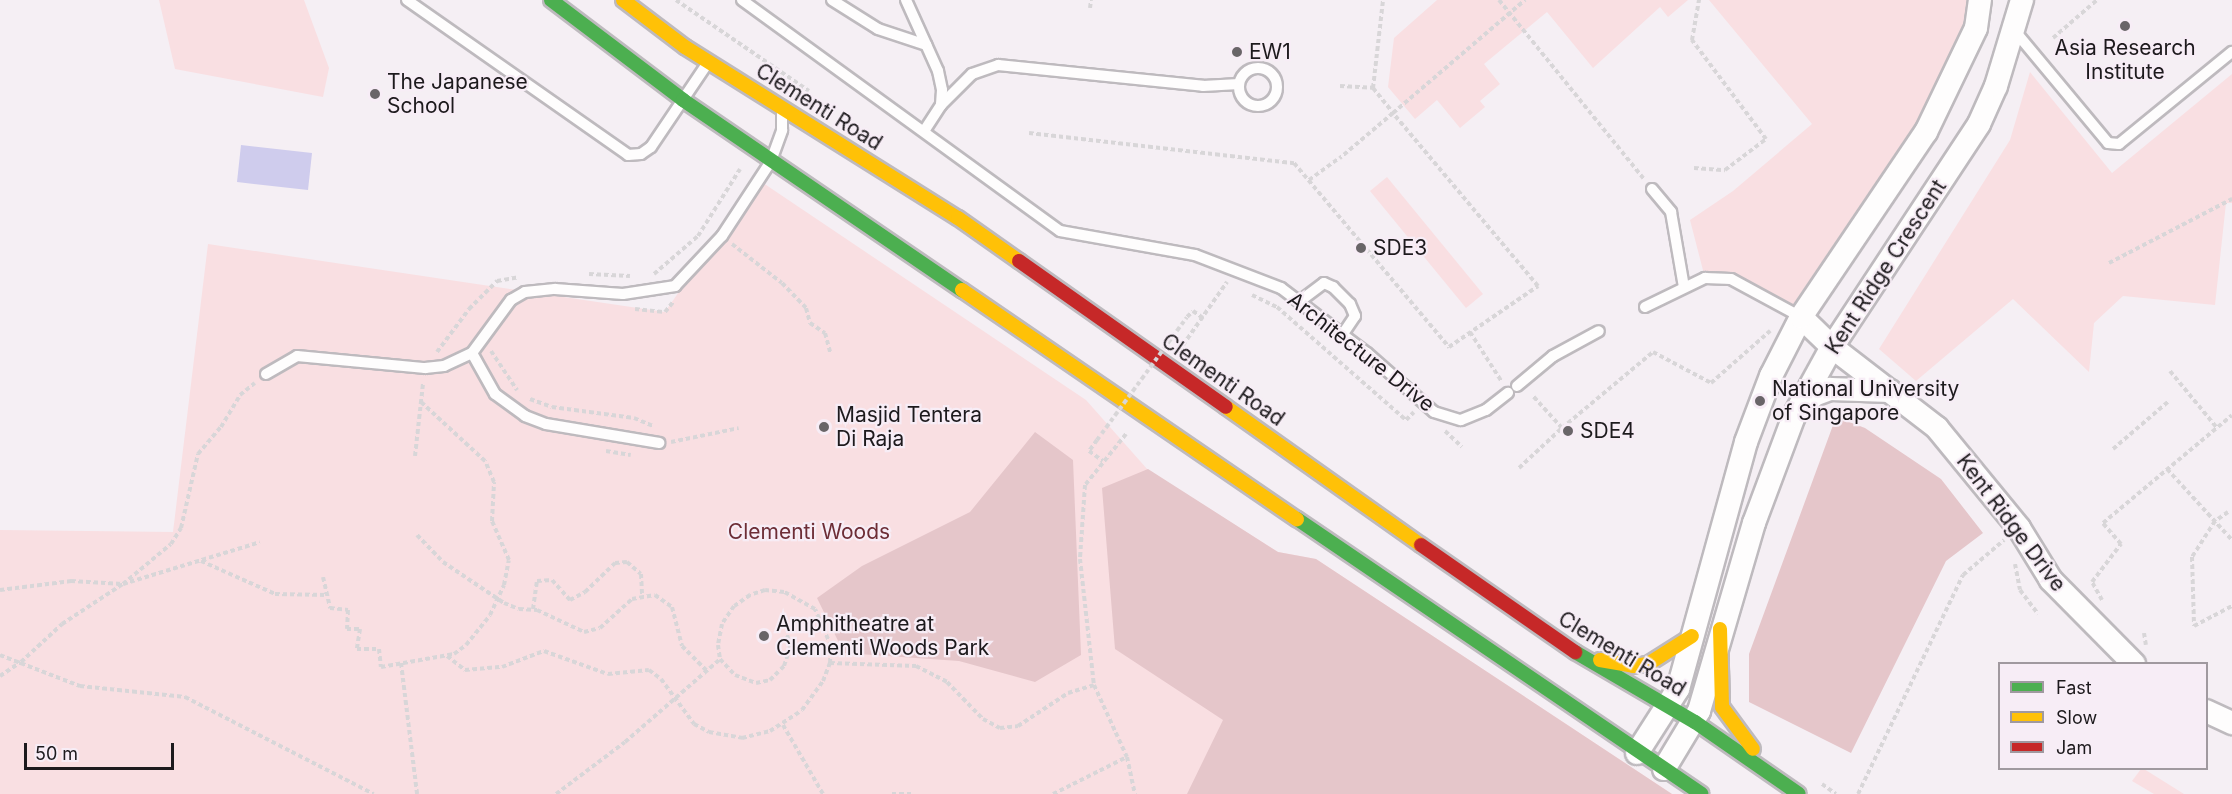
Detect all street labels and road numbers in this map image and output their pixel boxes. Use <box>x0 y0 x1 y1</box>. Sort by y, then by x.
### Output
street label: Clementi Road <box>751 58 887 156</box>
street label: Kent Ridge Crescent <box>1820 175 1952 359</box>
street label: Architecture Drive <box>1282 287 1440 417</box>
street label: Clementi Road <box>1157 328 1289 432</box>
street label: Kent Ridge Drive <box>1951 449 2071 597</box>
street label: Clementi Road <box>1554 606 1690 702</box>

